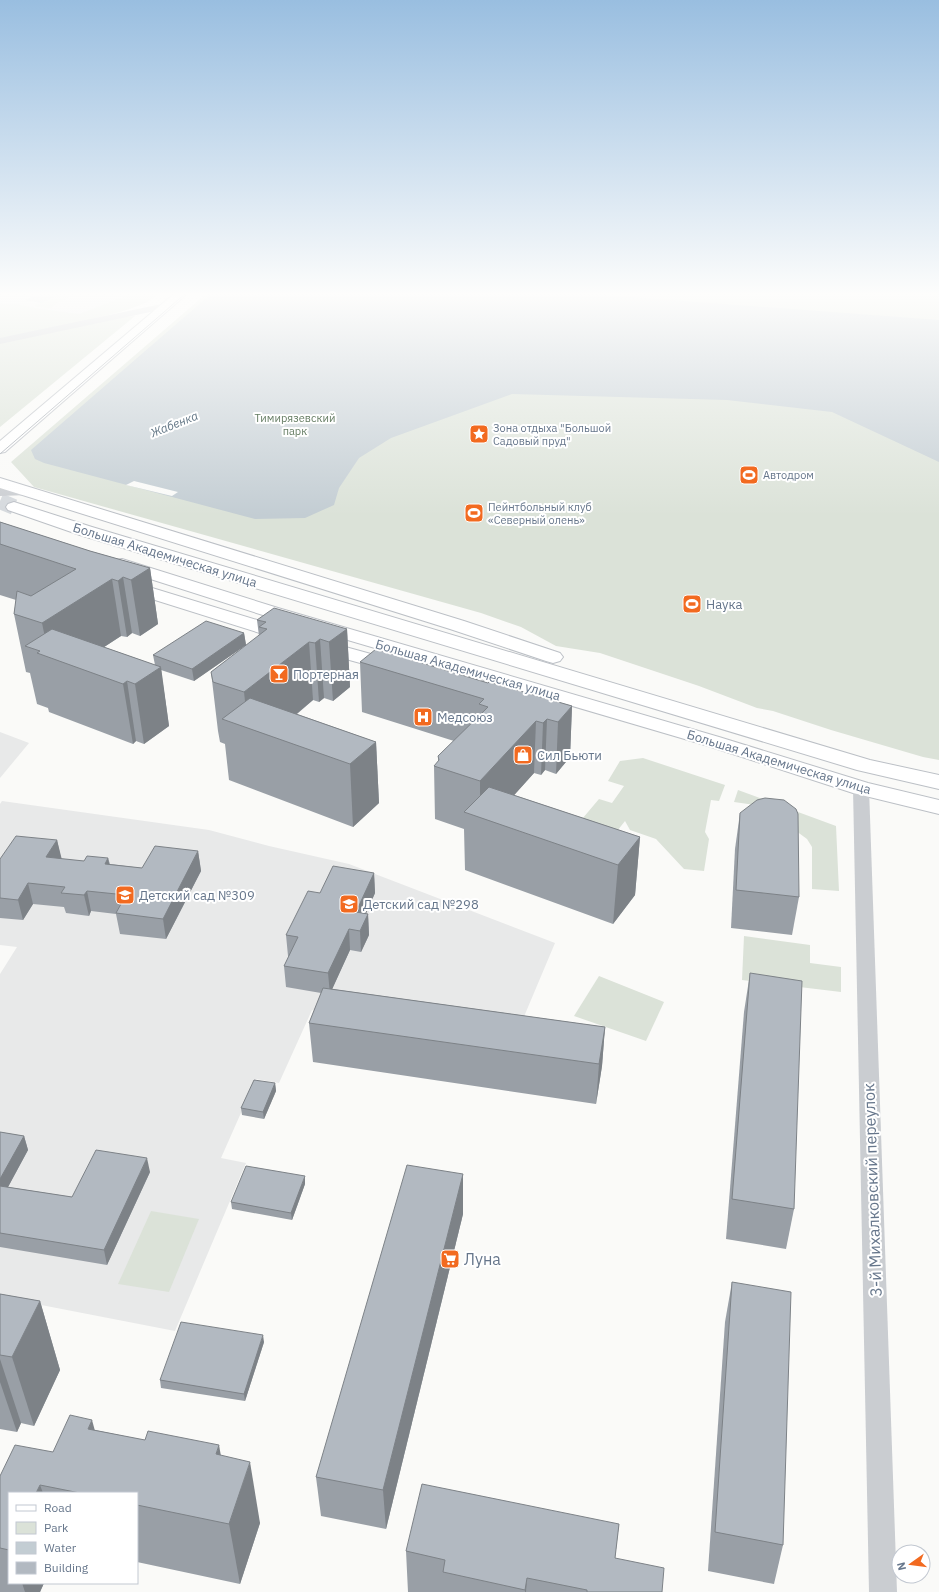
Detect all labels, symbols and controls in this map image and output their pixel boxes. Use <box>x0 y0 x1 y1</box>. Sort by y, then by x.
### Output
water label: Жабенка <box>147 408 200 441</box>
park label: Тимирязевский парк <box>255 411 335 438</box>
place label: Зона отдыха "Большой Садовый пруд" <box>493 421 611 448</box>
place icon: Зона отдыха "Большой Садовый пруд" <box>468 423 490 445</box>
sports icon: Автодром <box>738 464 760 486</box>
place label: Автодром <box>763 468 814 482</box>
place label: Пейнтбольный клуб «Северный олень» <box>488 500 592 527</box>
sports icon: Пейнтбольный клуб «Северный олень» <box>463 502 485 524</box>
street label: Большая Академическая улица <box>71 519 259 591</box>
sports icon: Наука <box>681 593 703 615</box>
place label: Наука <box>706 596 743 613</box>
street label: Большая Академическая улица <box>373 635 563 705</box>
bar icon: Портерная <box>268 663 290 685</box>
place label: Портерная <box>293 666 359 683</box>
hospital icon: Медсоюз <box>412 706 434 728</box>
place label: Медсоюз <box>437 709 493 726</box>
street label: Большая Академическая улица <box>685 726 873 798</box>
shop icon: Сил Бьюти <box>512 744 534 766</box>
place label: Сил Бьюти <box>537 747 602 764</box>
school or university icon: Детский сад №309 <box>114 884 136 906</box>
place label: Детский сад №309 <box>139 887 255 904</box>
school or university icon: Детский сад №298 <box>338 893 360 915</box>
place label: Детский сад №298 <box>363 896 479 913</box>
street label: 3-й Михалковский переулок <box>858 1083 886 1297</box>
supermarket icon: Луна <box>439 1248 461 1270</box>
place label: Луна <box>464 1249 501 1269</box>
legend <box>8 1492 138 1584</box>
text: Road <box>44 1500 72 1515</box>
text: Park <box>44 1520 69 1535</box>
text: Water <box>44 1540 77 1555</box>
north arrow <box>891 1544 931 1584</box>
text: Building <box>44 1560 89 1575</box>
text: N <box>894 1561 909 1572</box>

